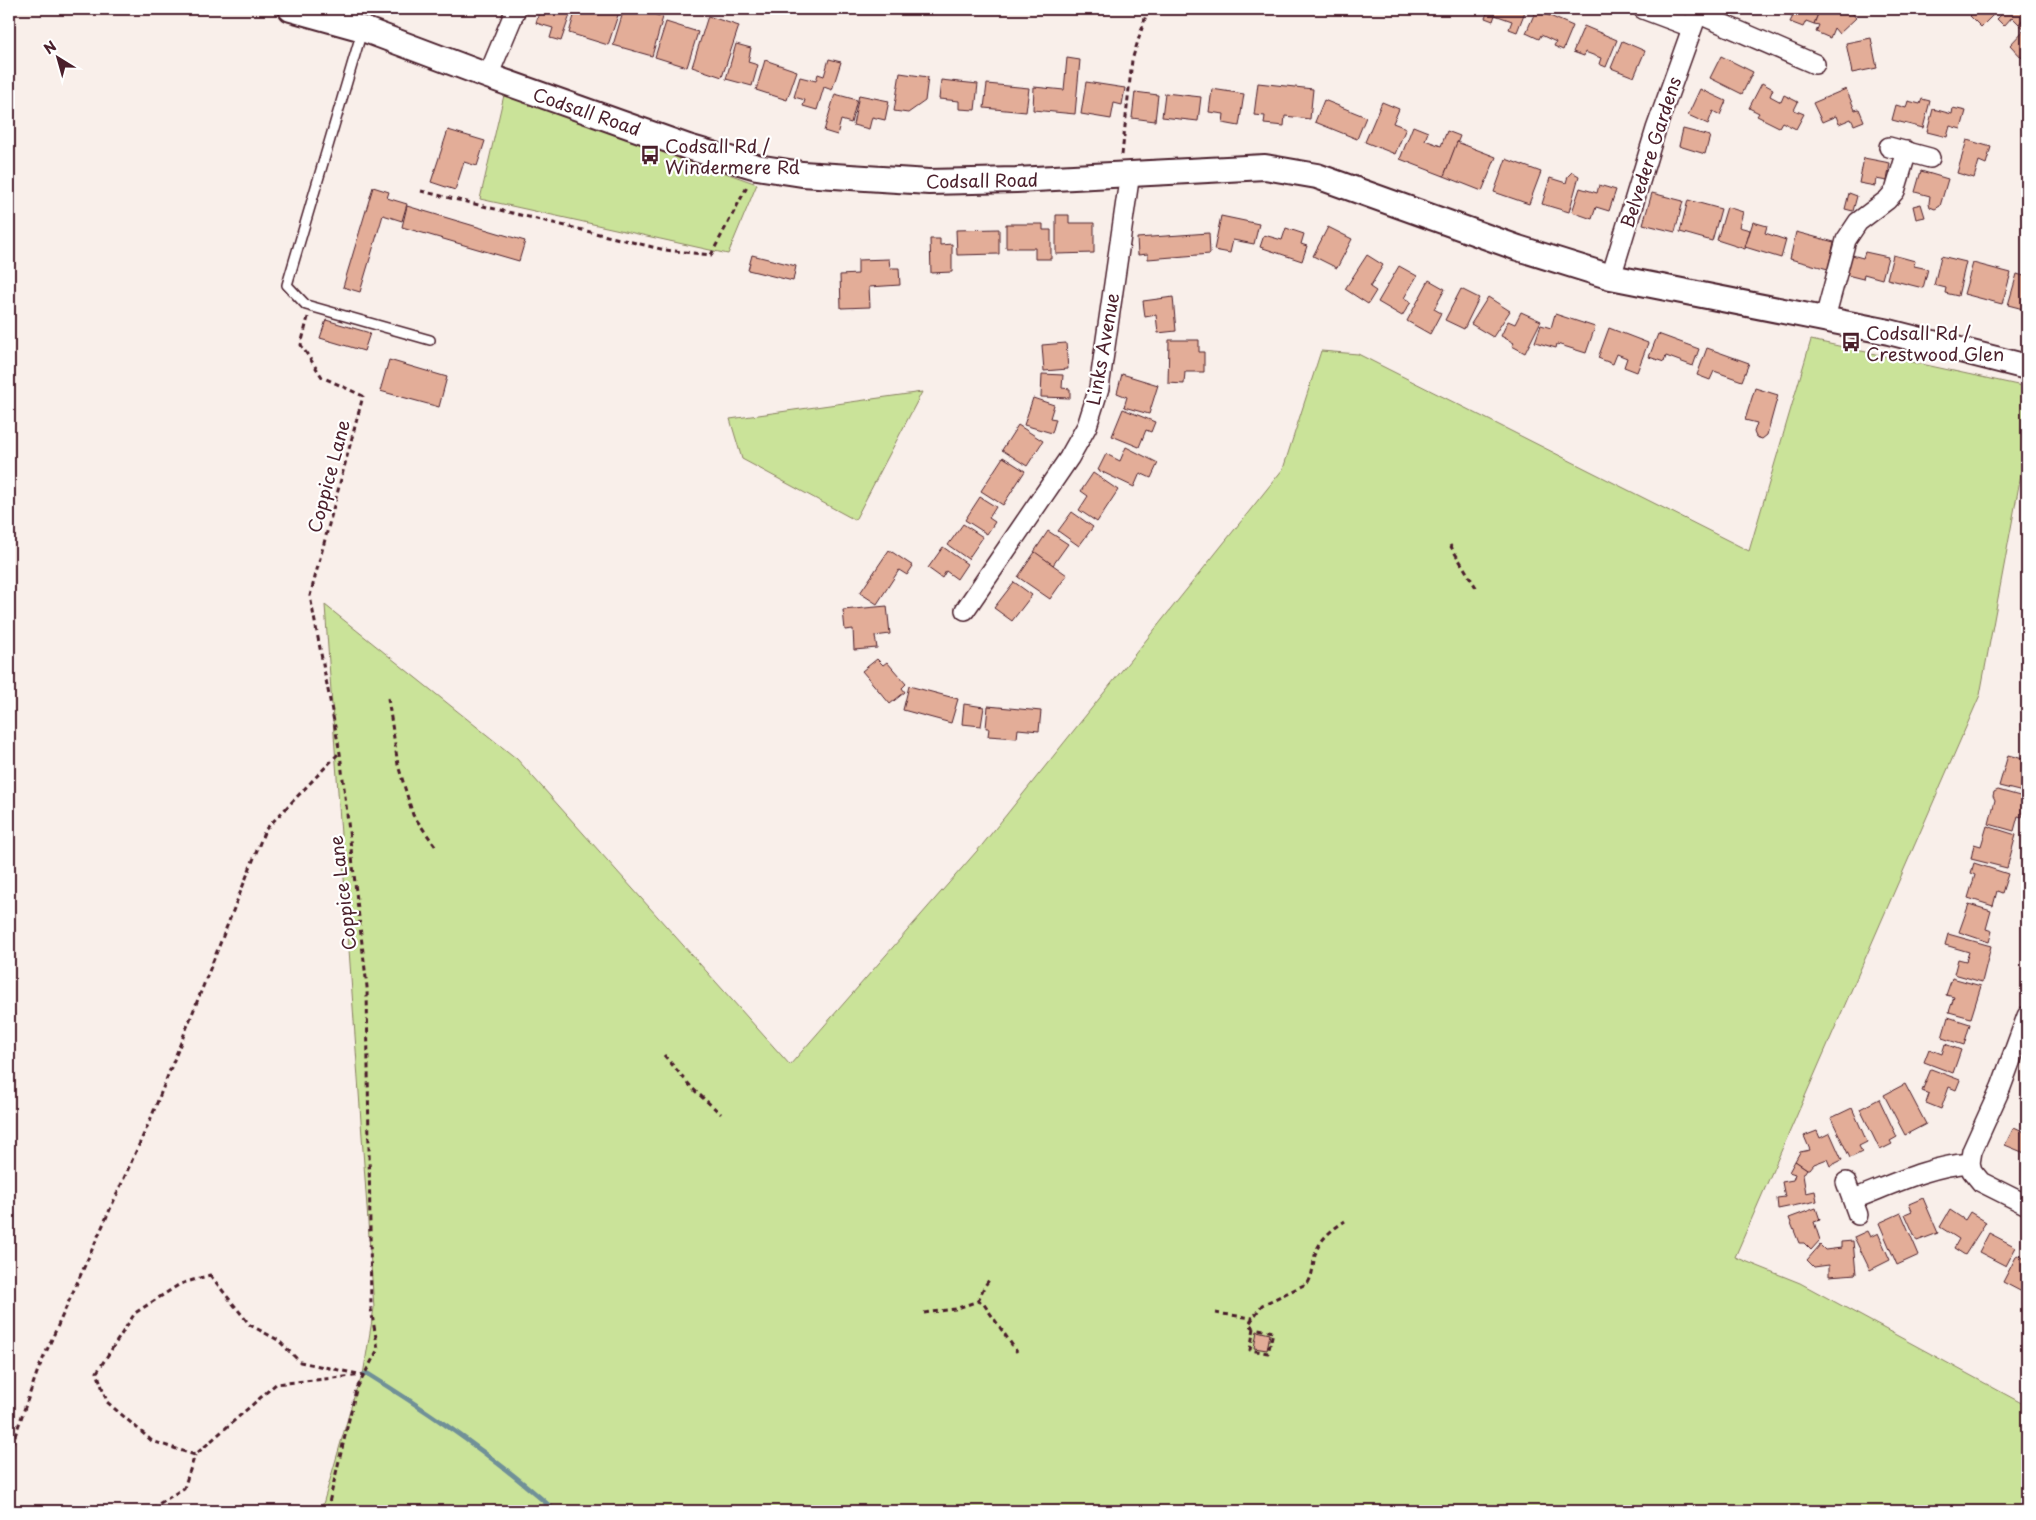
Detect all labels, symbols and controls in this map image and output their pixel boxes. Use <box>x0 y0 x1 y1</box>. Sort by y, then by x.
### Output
north arrow <box>32 32 82 82</box>
text: N <box>39 35 61 59</box>
street label: Belvedere Gardens <box>1613 73 1687 231</box>
street label: Codsall Road <box>529 80 645 142</box>
place label: Codsall Rd / Windermere Rd <box>665 132 800 180</box>
bus stop icon: Codsall Rd / Windermere Rd <box>639 144 661 166</box>
street label: Codsall Road <box>926 166 1038 194</box>
street label: Links Avenue <box>1079 291 1125 407</box>
place label: Codsall Rd / Crestwood Glen <box>1866 319 2004 367</box>
bus stop icon: Codsall Rd / Crestwood Glen <box>1840 331 1862 353</box>
street label: Coppice Lane <box>300 417 356 535</box>
street label: Coppice Lane <box>322 834 362 952</box>

